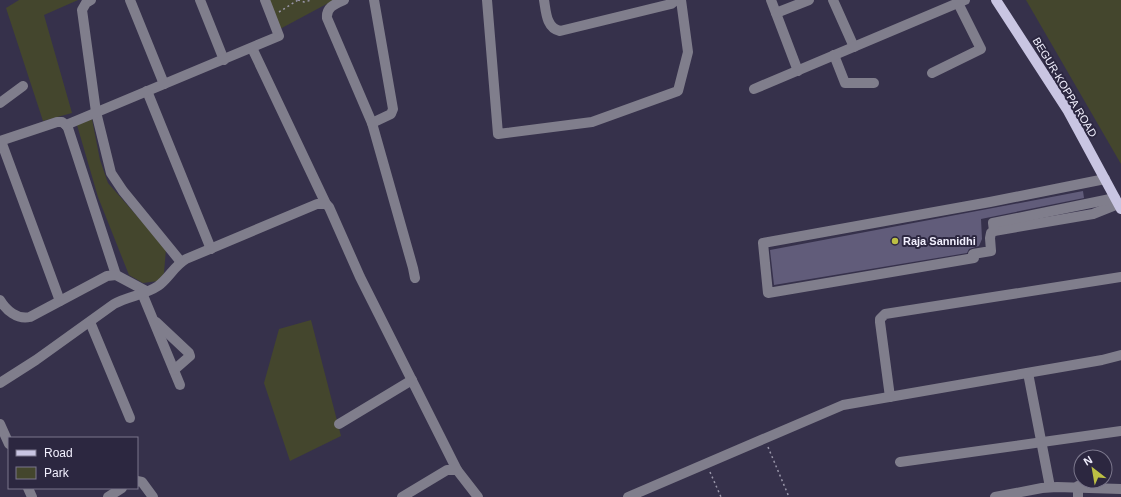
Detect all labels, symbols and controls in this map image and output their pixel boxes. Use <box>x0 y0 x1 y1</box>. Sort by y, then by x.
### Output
street label: BEGUR-KOPPA ROAD <box>1030 35 1100 139</box>
place label: Raja Sannidhi <box>903 235 976 247</box>
marker: Raja Sannidhi <box>890 236 900 246</box>
legend <box>8 437 138 489</box>
text: Road <box>44 446 73 460</box>
north arrow <box>1073 449 1113 489</box>
text: N <box>1081 453 1094 468</box>
text: Park <box>44 466 70 480</box>

